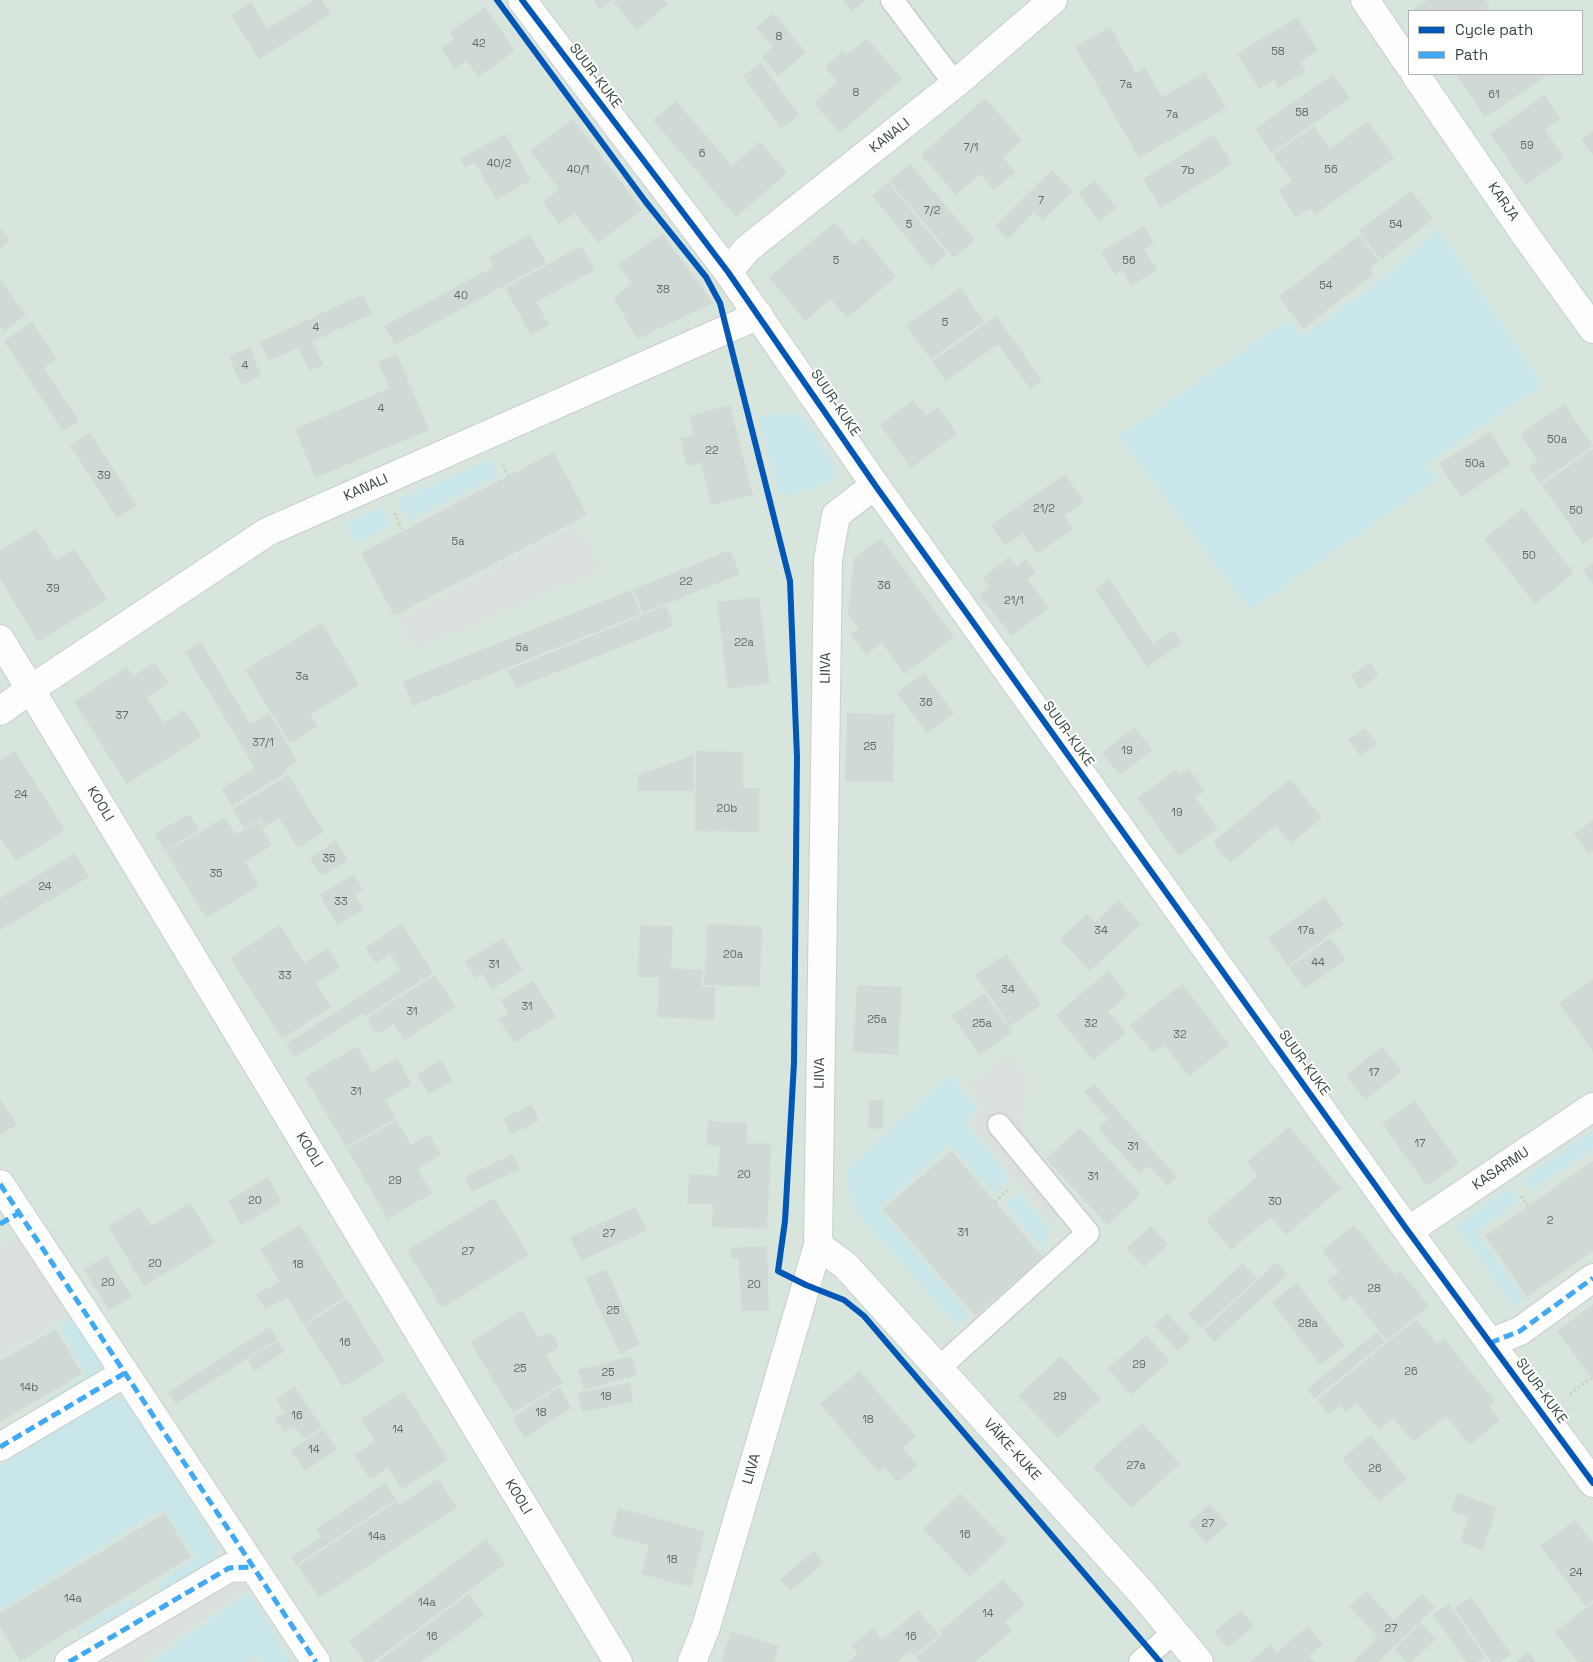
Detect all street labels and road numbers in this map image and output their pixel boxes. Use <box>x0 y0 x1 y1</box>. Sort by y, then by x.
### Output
street label: SUUR-KUKE <box>565 40 625 112</box>
street label: KANALI <box>866 115 914 157</box>
street label: KARJA <box>1484 180 1522 224</box>
street label: SUUR-KUKE <box>807 367 863 439</box>
street label: KANALI <box>341 471 391 505</box>
street label: LIIVA <box>817 652 835 684</box>
street label: SUUR-KUKE <box>1039 698 1097 770</box>
street label: KOOLI <box>83 783 117 825</box>
street label: SUUR-KUKE <box>1275 1027 1333 1099</box>
street label: LIIVA <box>811 1057 829 1089</box>
street label: KOOLI <box>292 1129 326 1171</box>
street label: KASARMU <box>1469 1144 1533 1194</box>
street label: SUUR-KUKE <box>1512 1355 1570 1427</box>
street label: VÄIKE-KUKE <box>980 1416 1044 1484</box>
street label: LIIVA <box>740 1452 764 1486</box>
street label: KOOLI <box>501 1476 535 1518</box>

